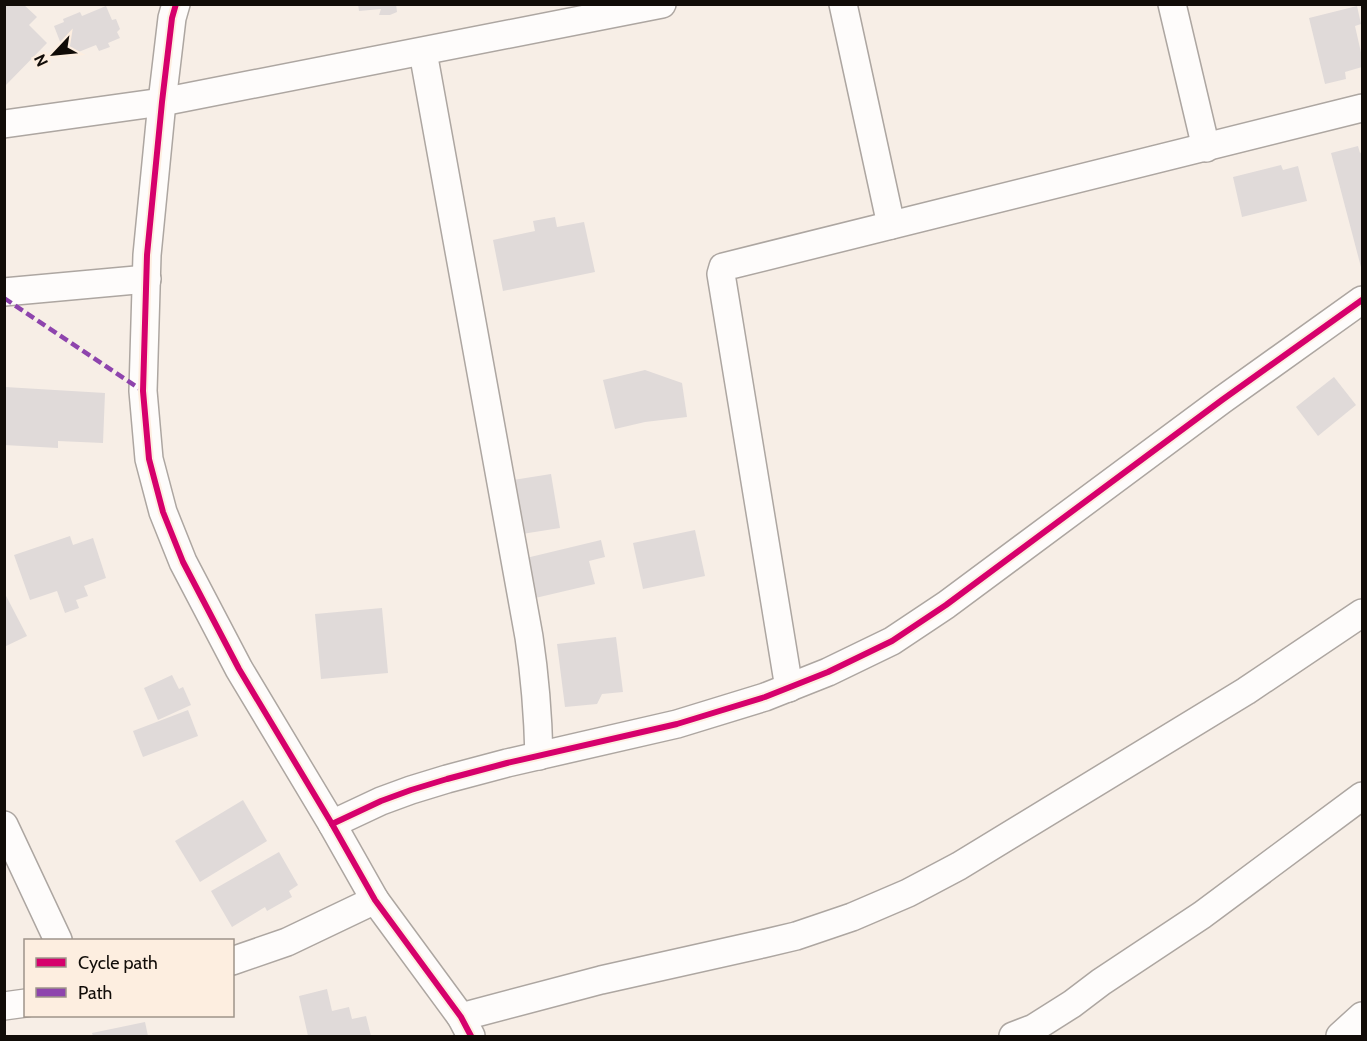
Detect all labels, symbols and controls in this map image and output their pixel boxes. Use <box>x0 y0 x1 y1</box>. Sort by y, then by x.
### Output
north arrow <box>24 24 84 84</box>
text: N <box>30 51 52 70</box>
legend <box>24 939 234 1017</box>
text: Cycle path <box>78 952 158 974</box>
text: Path <box>78 982 112 1004</box>

